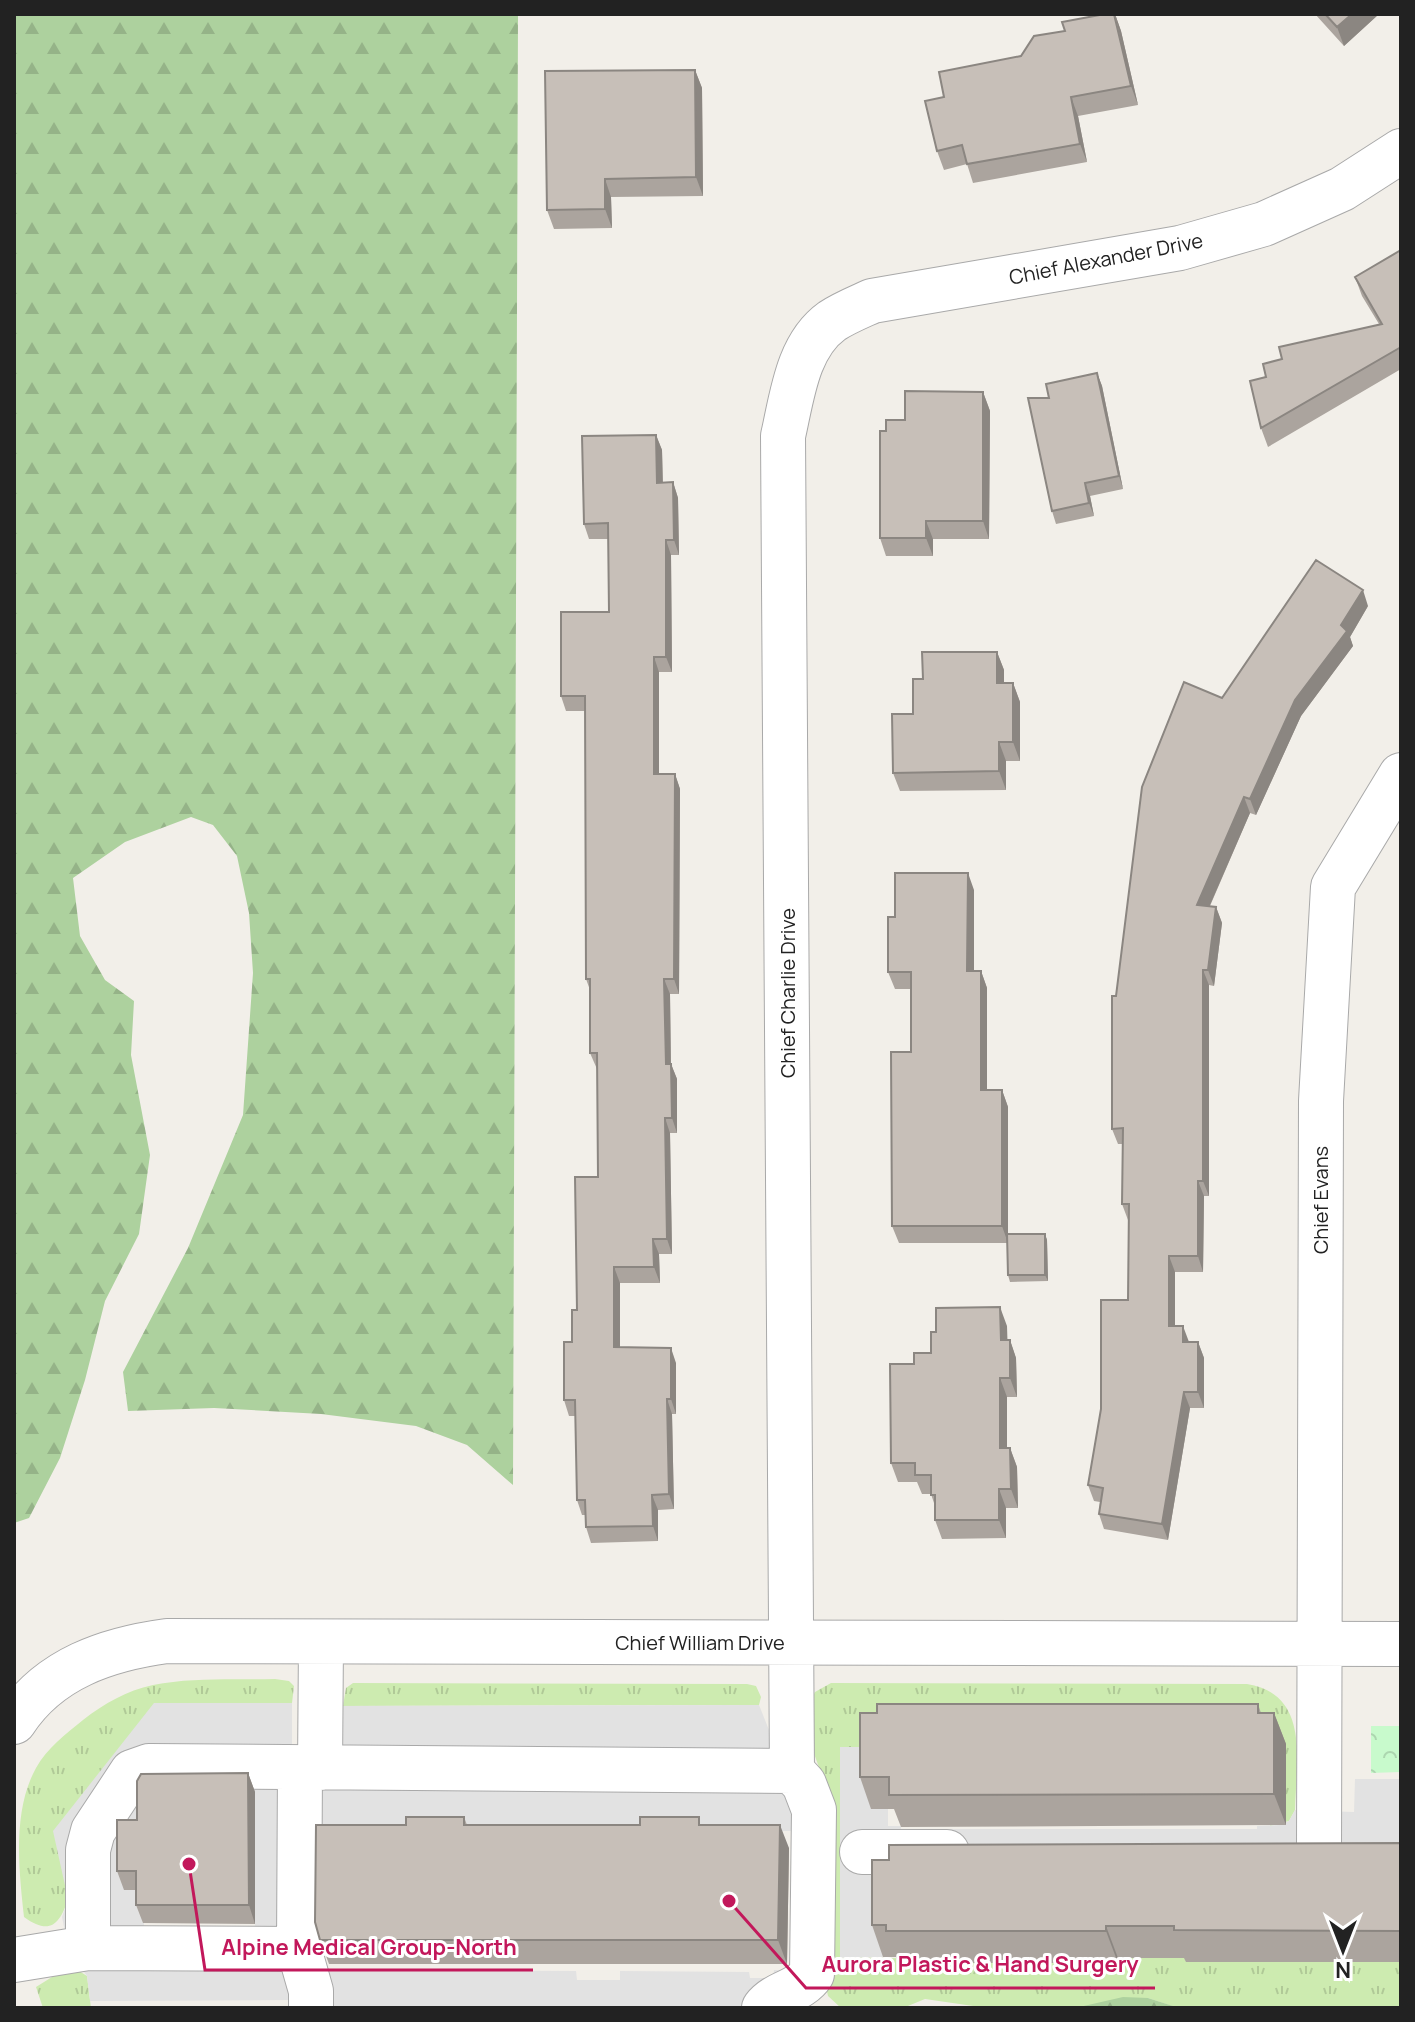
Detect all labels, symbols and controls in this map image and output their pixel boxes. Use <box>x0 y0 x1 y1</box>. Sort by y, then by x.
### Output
street label: Chief Alexander Drive <box>1007 226 1205 291</box>
street label: Chief Charlie Drive <box>774 908 801 1078</box>
street label: Chief Evans <box>1307 1146 1334 1254</box>
street label: Chief William Drive <box>615 1629 785 1656</box>
north arrow <box>1303 1910 1383 1990</box>
callout: Alpine Medical Group-North <box>205 1924 533 1970</box>
text: Alpine Medical Group-North <box>221 1932 517 1962</box>
callout: Aurora Plastic & Hand Surgery <box>806 1942 1155 1988</box>
text: Aurora Plastic & Hand Surgery <box>821 1949 1139 1979</box>
text: N <box>1335 1955 1351 1985</box>

